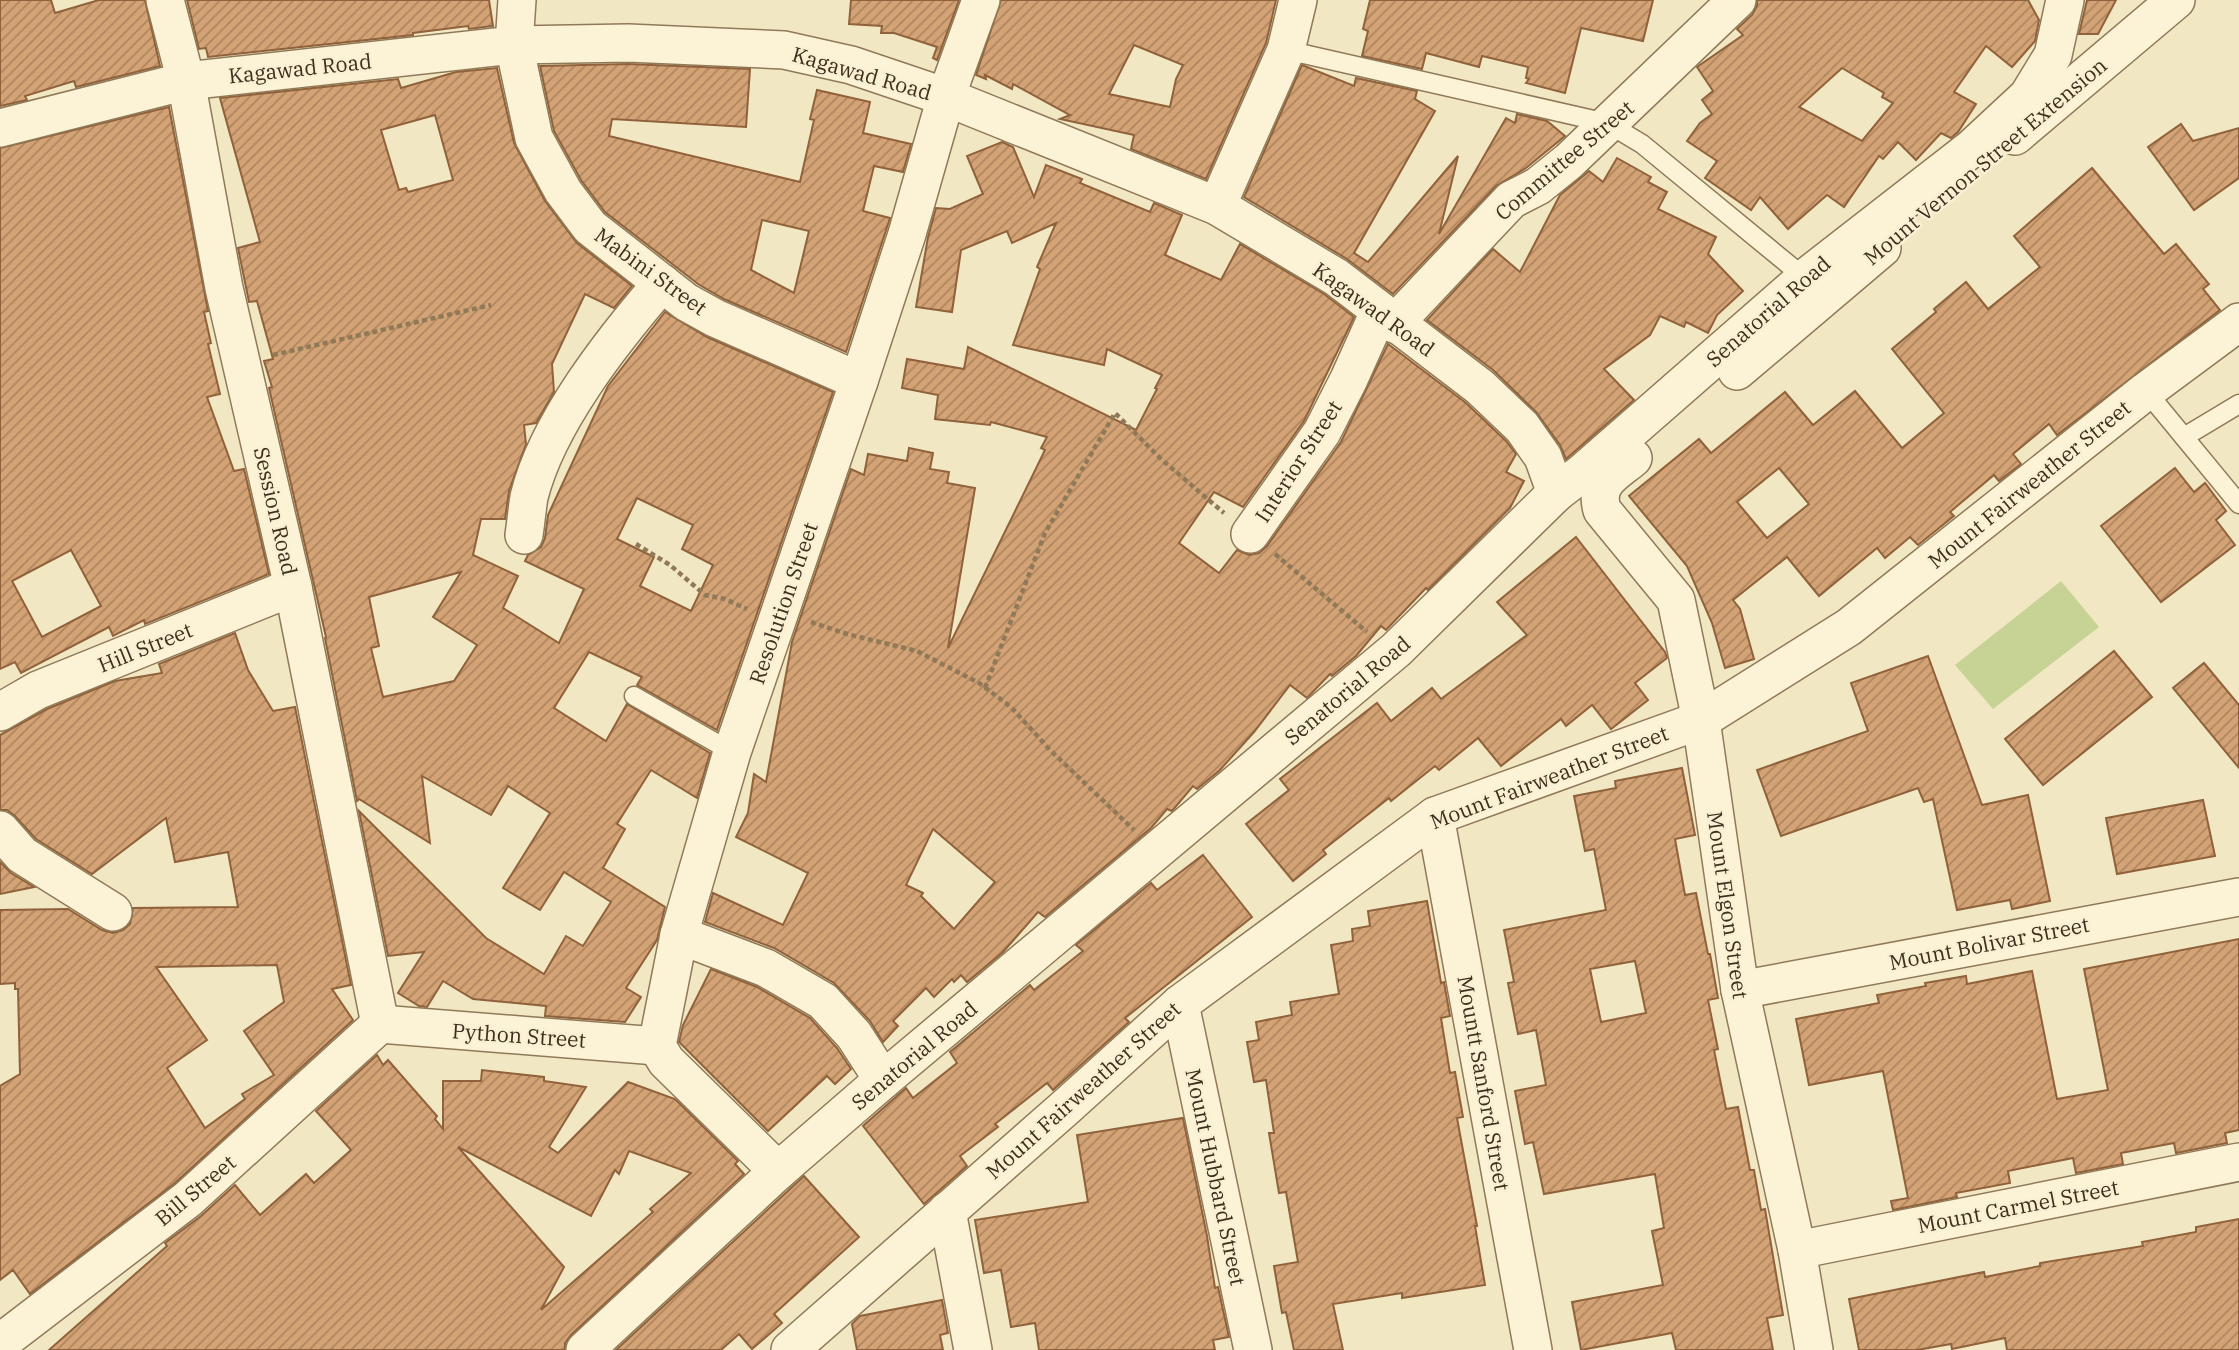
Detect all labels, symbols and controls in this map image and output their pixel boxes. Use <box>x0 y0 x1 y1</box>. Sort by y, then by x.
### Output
street label: Kagawad Road <box>789 40 935 106</box>
street label: Kagawad Road <box>227 47 373 89</box>
street label: Mount Vernon Street Extension <box>1858 51 2112 271</box>
street label: Committee Street <box>1489 94 1639 226</box>
street label: Mabini Street <box>589 221 713 321</box>
street label: Senatorial Road <box>1700 249 1836 373</box>
street label: Kagawad Road <box>1308 255 1441 363</box>
street label: Mount Fairweather Street <box>1922 394 2136 574</box>
street label: Interior Street <box>1248 395 1348 527</box>
street label: Session Road <box>248 444 304 578</box>
street label: Resolution Street <box>742 518 824 688</box>
street label: Hill Street <box>94 615 196 679</box>
street label: Senatorial Road <box>1278 629 1416 751</box>
street label: Mount Fairweather Street <box>1426 719 1672 835</box>
street label: Mount Elgon Street <box>1701 809 1755 1001</box>
street label: Mount Bolivar Street <box>1887 910 2091 976</box>
street label: Mountt Sanford Street <box>1451 973 1517 1193</box>
street label: Senatorial Road <box>845 994 983 1116</box>
street label: Mount Fairweather Street <box>980 995 1186 1185</box>
street label: Python Street <box>451 1016 587 1054</box>
street label: Mount Hubbard Street <box>1179 1066 1253 1288</box>
street label: Bill Street <box>149 1148 241 1232</box>
street label: Mount Carmel Street <box>1915 1173 2121 1239</box>

